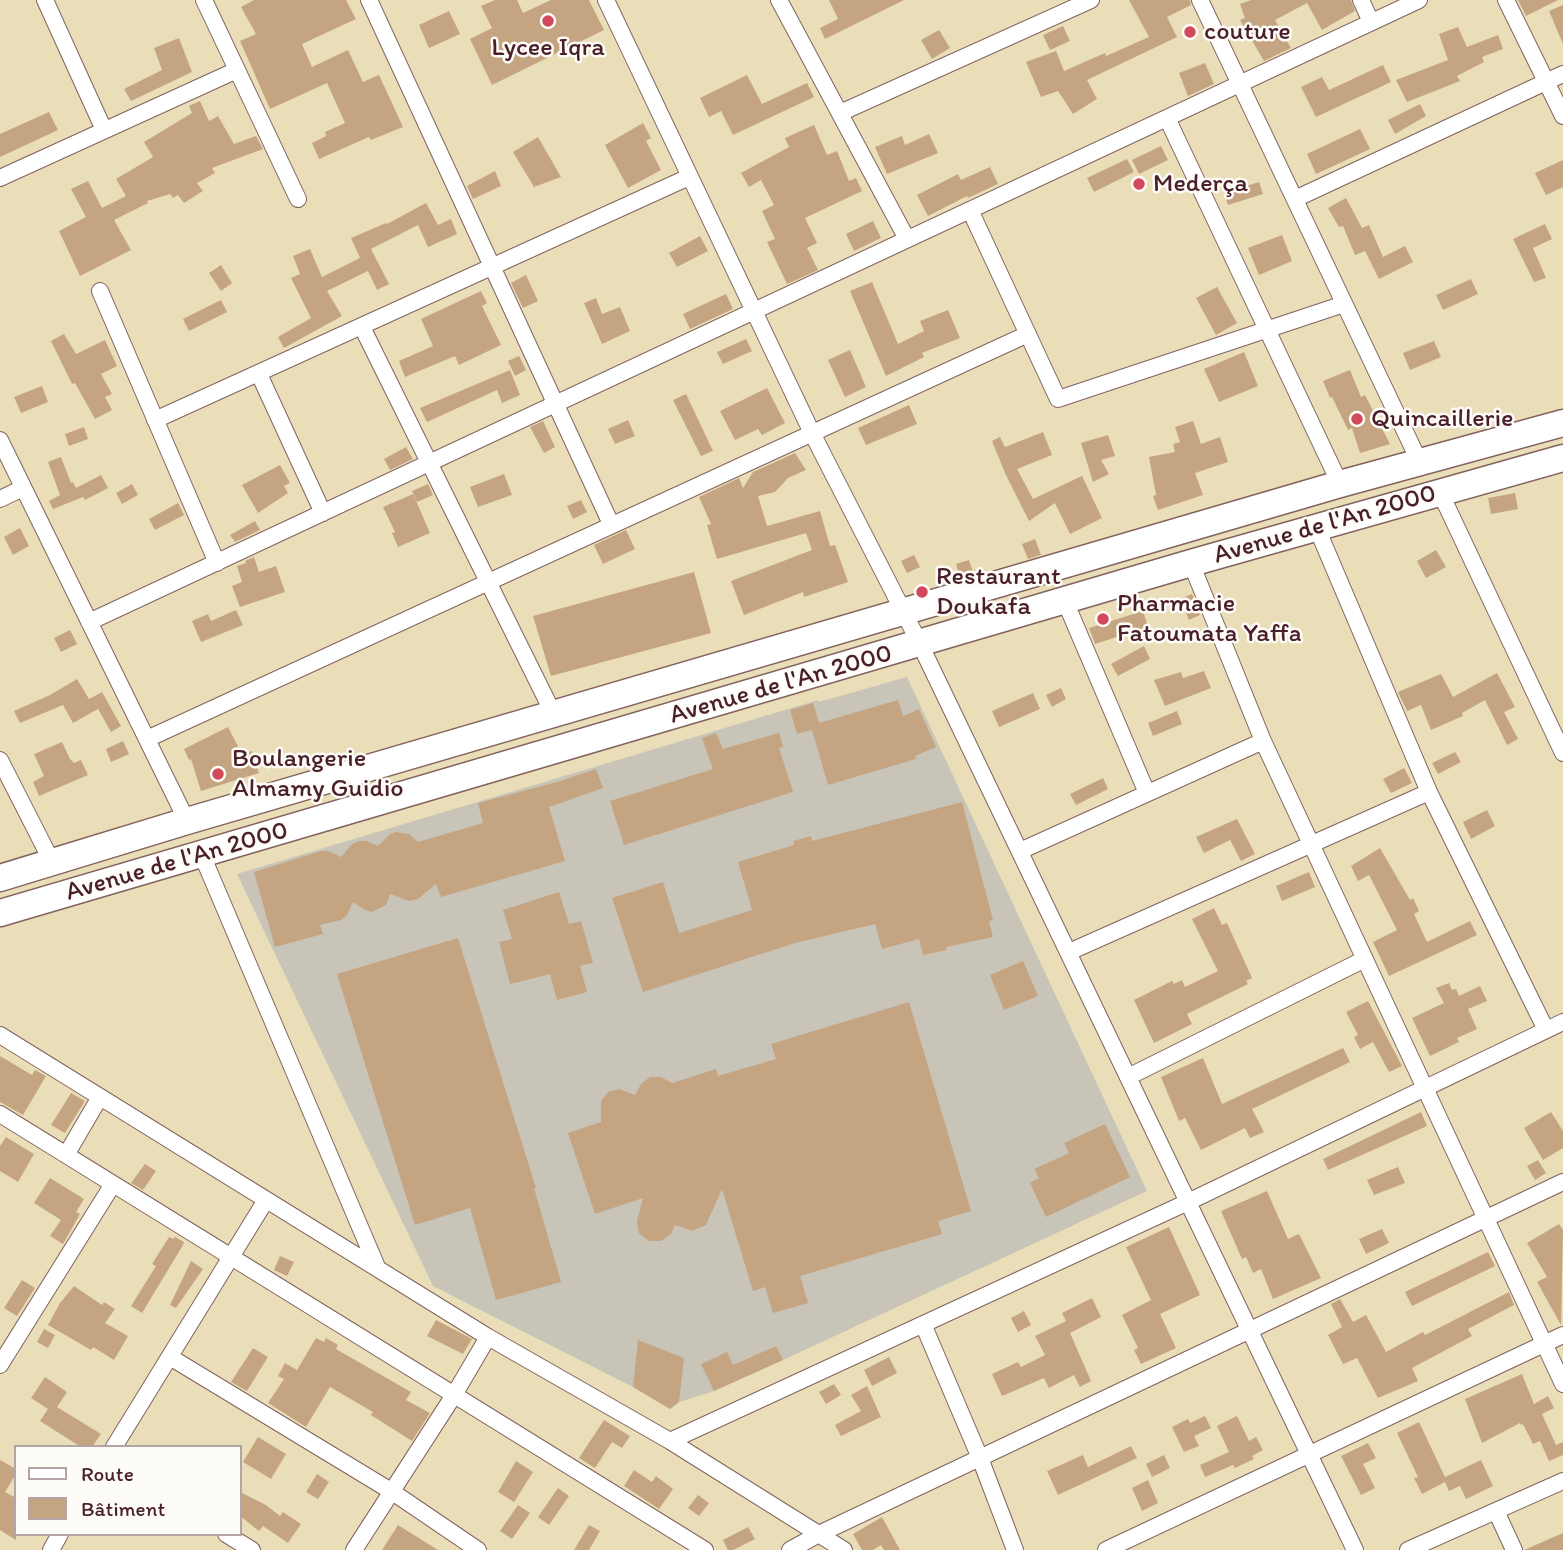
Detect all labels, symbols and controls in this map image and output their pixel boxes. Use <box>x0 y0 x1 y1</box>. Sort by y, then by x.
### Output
marker: Lycee Iqra <box>540 13 556 29</box>
place label: couture <box>1204 16 1291 48</box>
marker: couture <box>1182 24 1198 40</box>
place label: Lycee Iqra <box>491 32 605 64</box>
place label: Mederça <box>1153 168 1248 200</box>
marker: Mederça <box>1131 176 1147 192</box>
place label: Quincaillerie <box>1371 403 1513 435</box>
marker: Quincaillerie <box>1349 411 1365 427</box>
street label: Avenue de l'An 2000 <box>1210 478 1440 572</box>
place label: Restaurant Doukafa <box>936 561 1061 622</box>
marker: Restaurant Doukafa <box>914 584 930 600</box>
place label: Pharmacie Fatoumata Yaffa <box>1117 588 1301 650</box>
marker: Pharmacie Fatoumata Yaffa <box>1095 611 1111 627</box>
street label: Avenue de l'An 2000 <box>666 638 896 732</box>
place label: Boulangerie Almamy Guidio <box>232 743 404 804</box>
marker: Boulangerie Almamy Guidio <box>210 766 226 782</box>
street label: Avenue de l'An 2000 <box>62 815 292 909</box>
legend <box>14 1445 242 1536</box>
text: Route <box>81 1461 134 1486</box>
text: Bâtiment <box>81 1496 165 1521</box>

